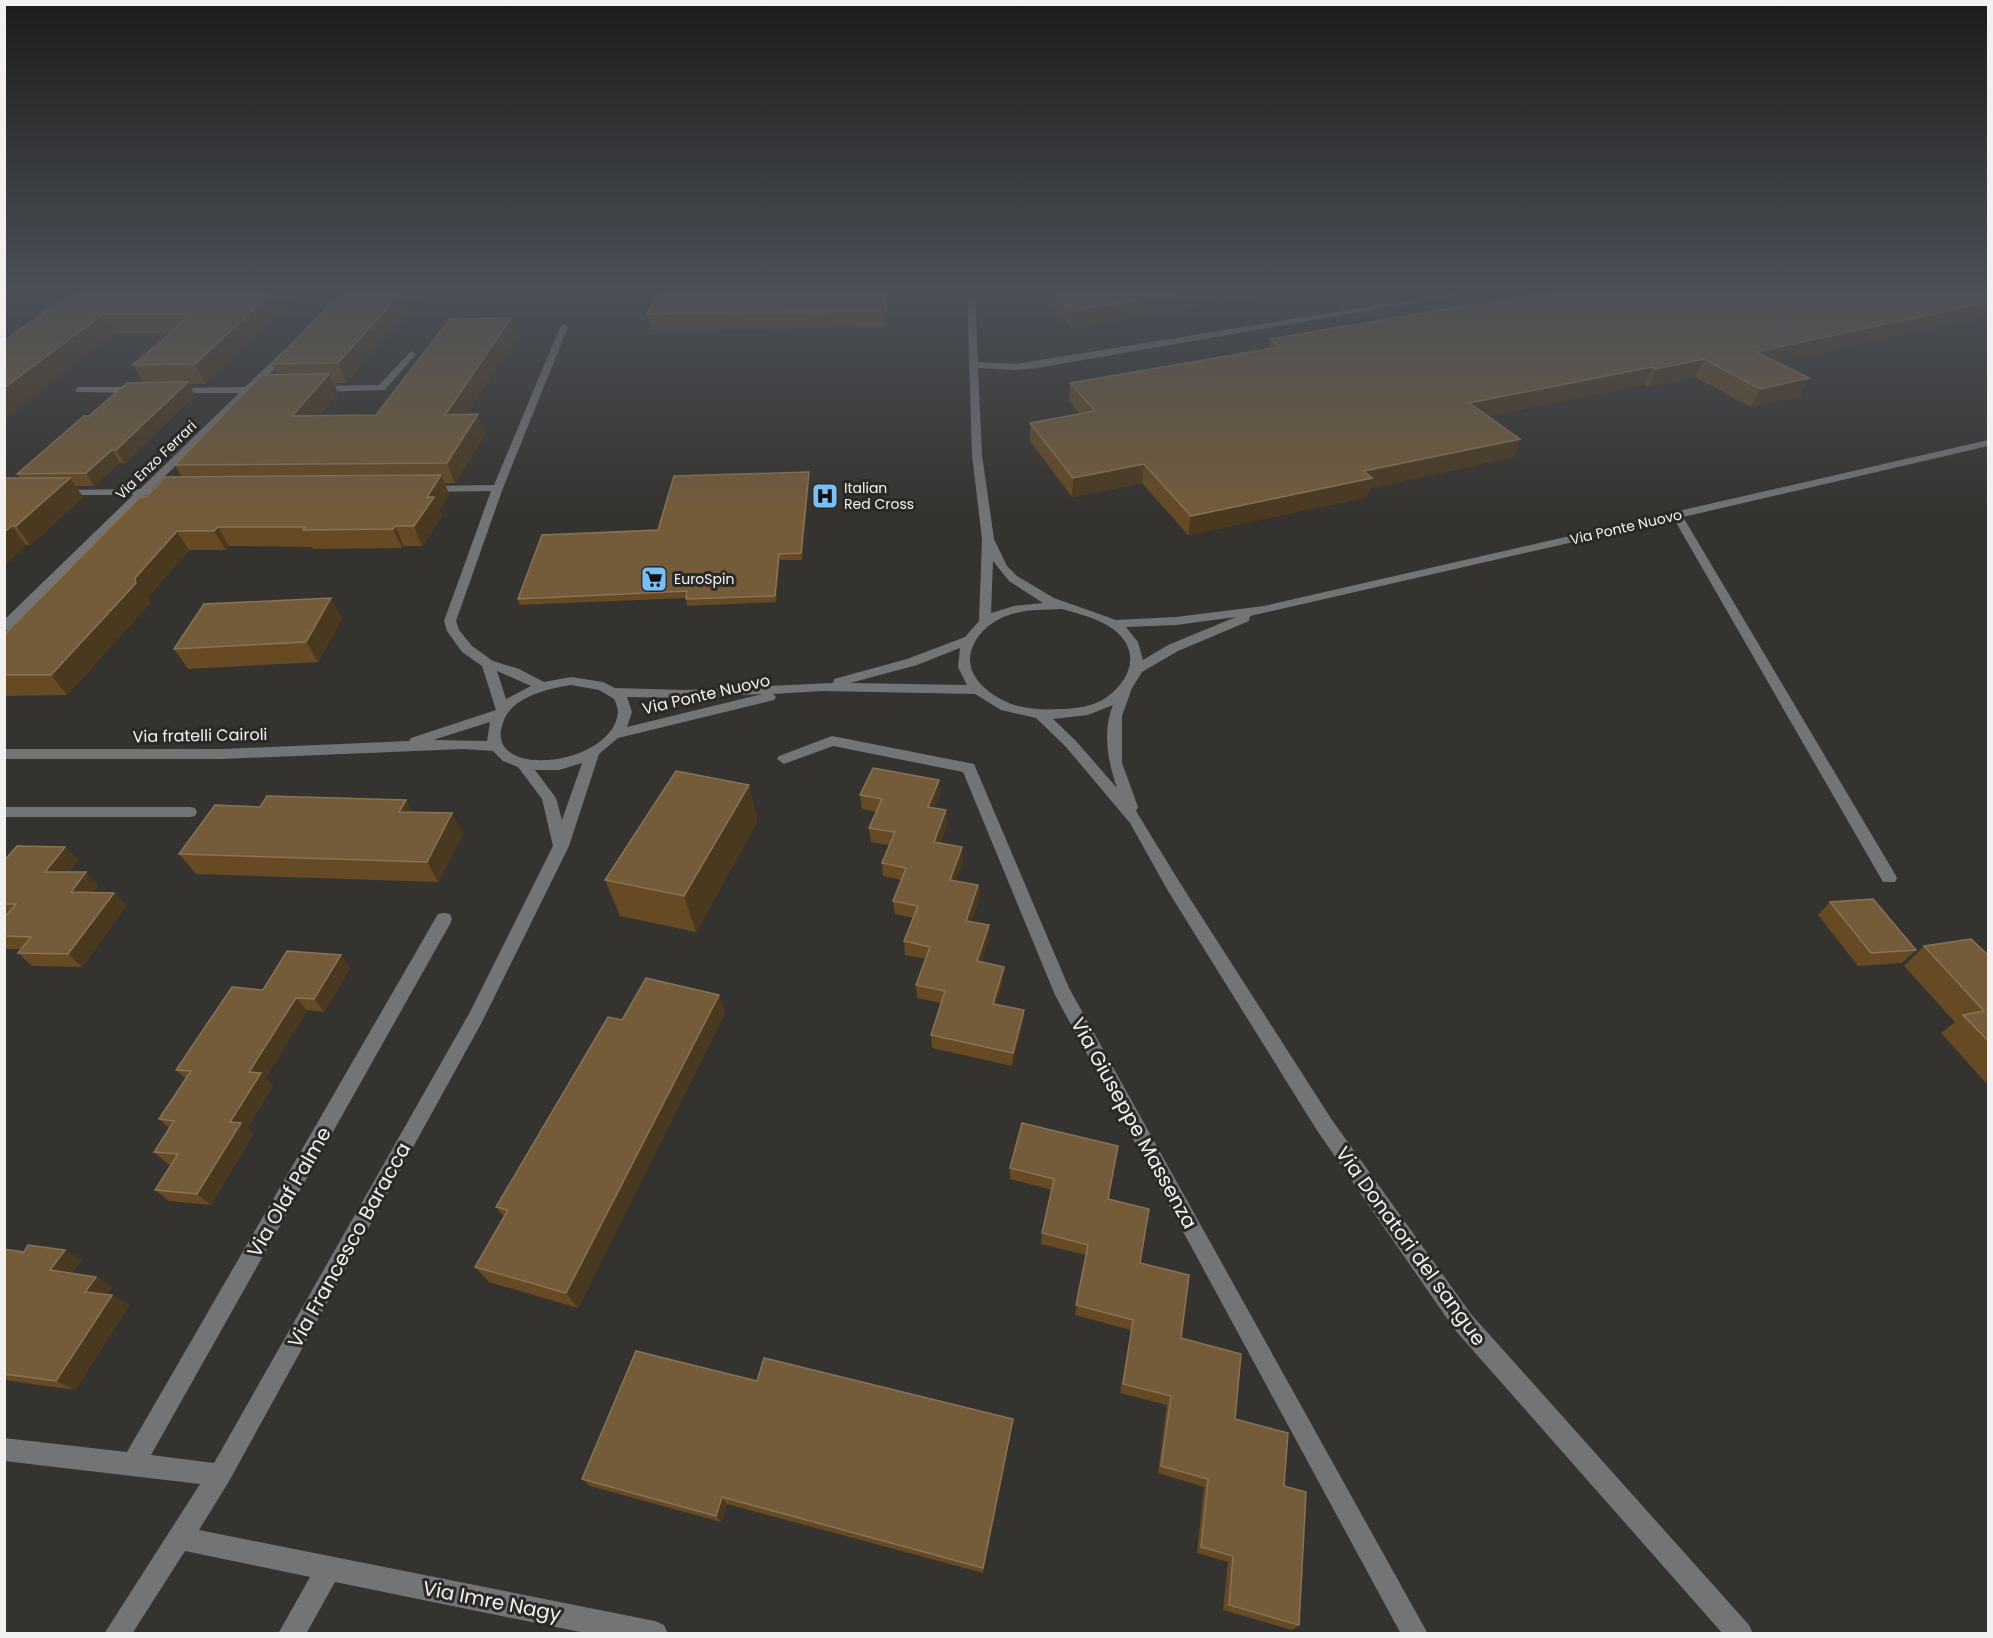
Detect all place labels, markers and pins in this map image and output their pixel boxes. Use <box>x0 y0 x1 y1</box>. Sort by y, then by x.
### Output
place label: Italian Red Cross <box>844 478 914 514</box>
hospital icon: Italian Red Cross <box>810 481 840 511</box>
supermarket icon: EuroSpin <box>639 564 669 594</box>
place label: EuroSpin <box>674 569 734 589</box>

